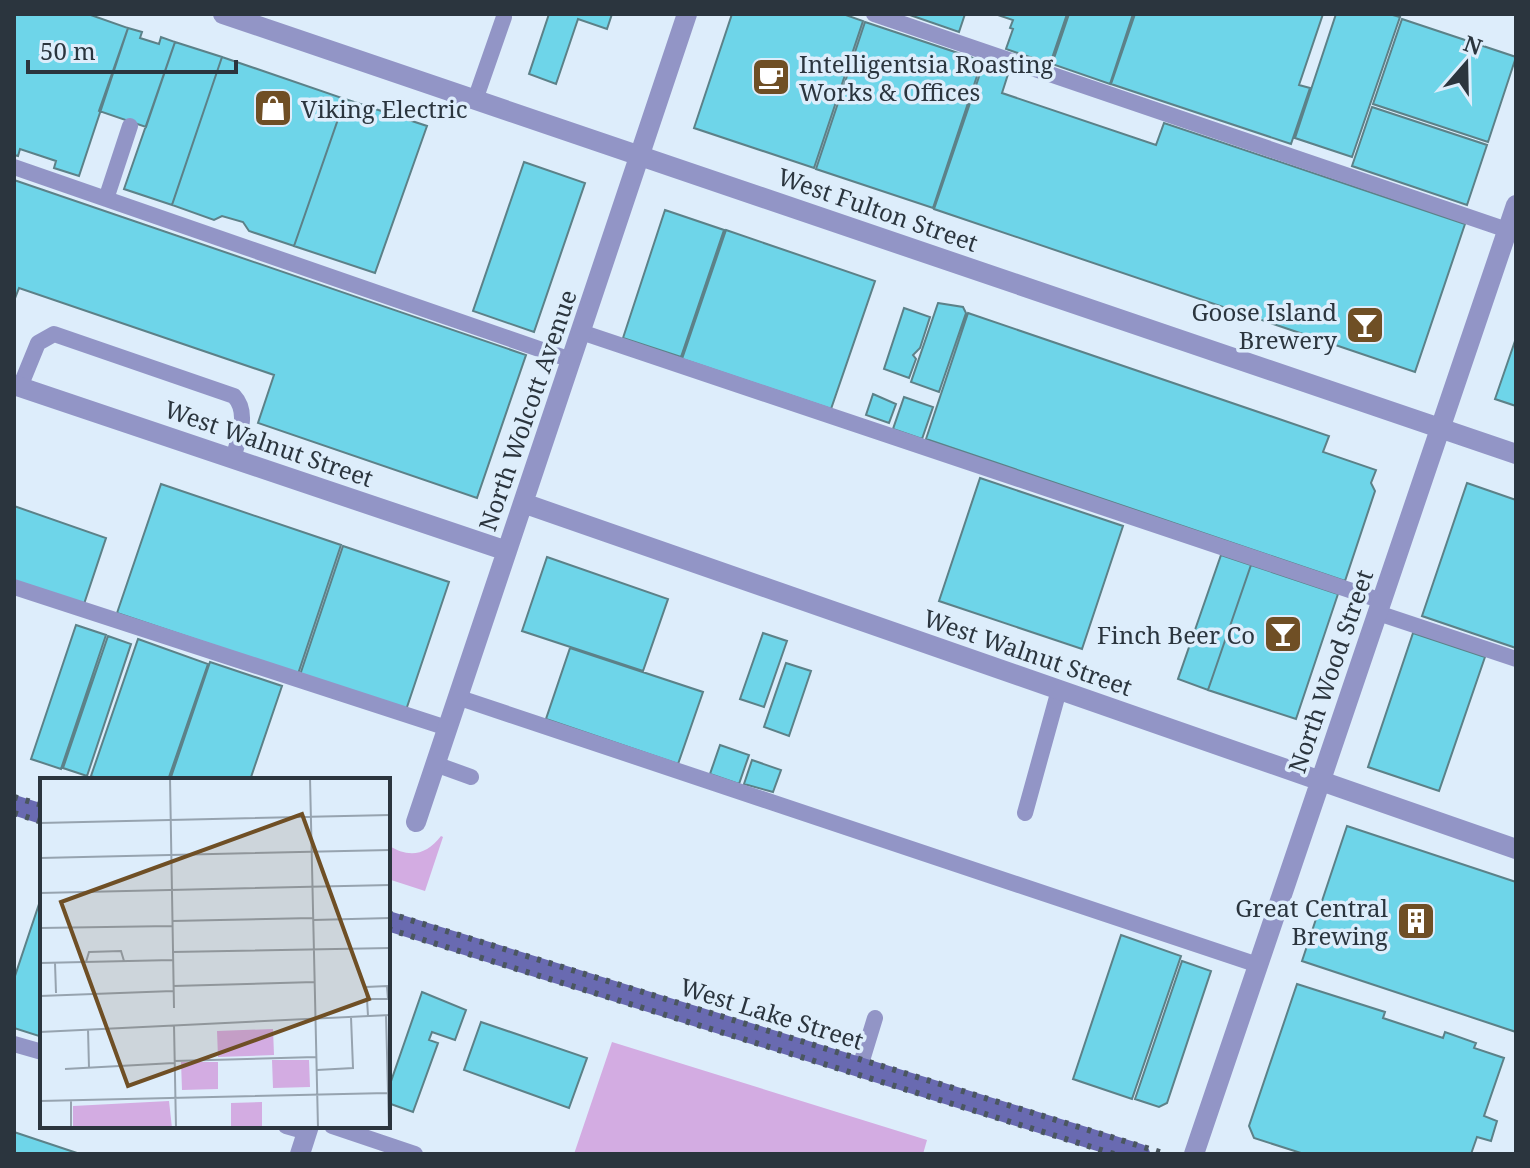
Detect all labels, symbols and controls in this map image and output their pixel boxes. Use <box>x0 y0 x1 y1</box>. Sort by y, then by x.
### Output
scale bar <box>28 24 236 74</box>
north arrow <box>1426 24 1506 104</box>
text: N <box>1460 27 1486 61</box>
text: 50 m <box>40 34 96 67</box>
place label: Intelligentsia Roasting Works & Offices <box>799 47 1054 108</box>
cafe icon: Intelligentsia Roasting Works & Offices <box>750 56 792 98</box>
shop icon: Viking Electric <box>252 87 294 129</box>
place label: Viking Electric <box>301 92 468 125</box>
street label: West Fulton Street <box>773 159 983 259</box>
street label: North Wolcott Avenue <box>470 285 584 535</box>
place label: Goose Island Brewery <box>1191 295 1337 356</box>
bar icon: Goose Island Brewery <box>1344 304 1386 346</box>
street label: West Walnut Street <box>160 392 378 494</box>
street label: North Wood Street <box>1280 565 1380 777</box>
street label: West Walnut Street <box>919 601 1137 703</box>
bar icon: Finch Beer Co <box>1262 613 1304 655</box>
place label: Finch Beer Co <box>1097 618 1255 651</box>
inset map <box>40 778 390 1128</box>
place label: Great Central Brewing <box>1235 891 1389 952</box>
building icon: Great Central Brewing <box>1395 900 1437 942</box>
street label: West Lake Street <box>676 969 868 1057</box>

